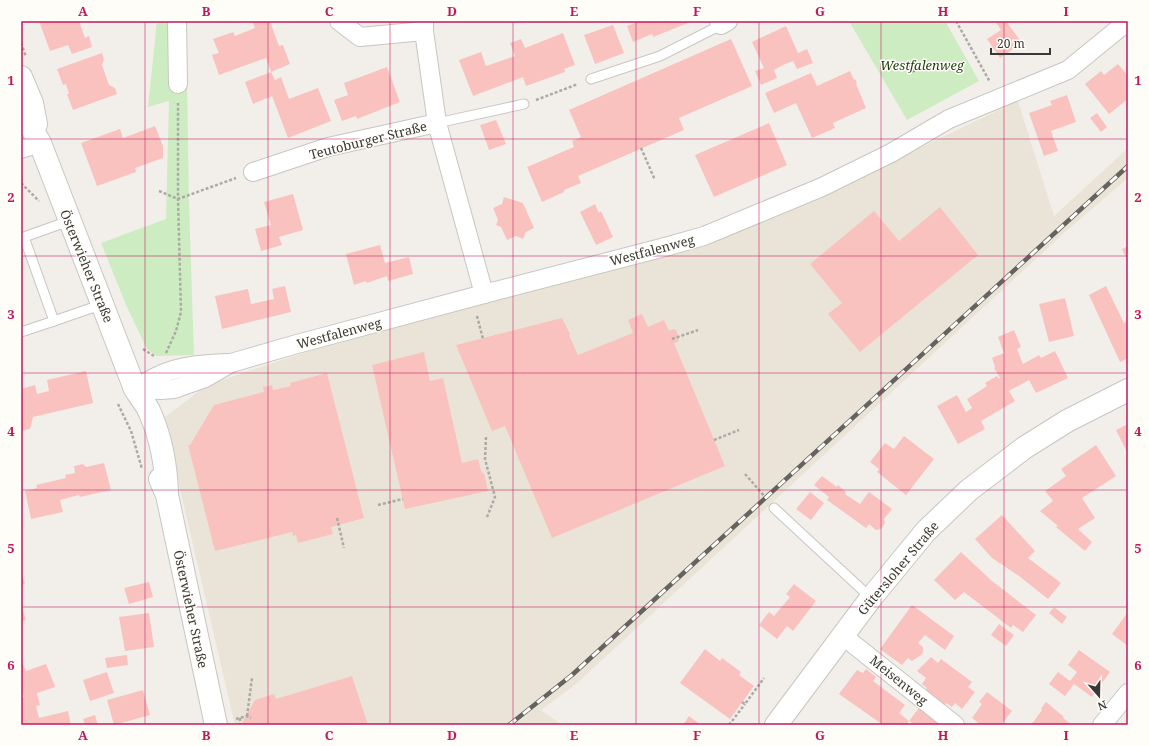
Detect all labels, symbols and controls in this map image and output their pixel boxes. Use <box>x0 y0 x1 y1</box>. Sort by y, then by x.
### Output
text: A <box>78 2 88 20</box>
text: B <box>202 2 211 20</box>
text: C <box>325 2 334 20</box>
text: D <box>447 2 457 20</box>
text: E <box>570 2 579 20</box>
text: F <box>693 2 701 20</box>
text: G <box>815 2 825 20</box>
text: H <box>938 2 949 20</box>
text: I <box>1063 2 1069 20</box>
scale bar <box>991 30 1050 56</box>
text: 20 m <box>997 35 1025 52</box>
park label: Westfalenweg <box>880 56 965 74</box>
text: 1 <box>7 71 15 89</box>
text: 1 <box>1134 71 1142 89</box>
street label: Teutoburger Straße <box>307 117 429 163</box>
text: 2 <box>7 188 15 206</box>
text: 2 <box>1134 188 1142 206</box>
street label: Österwieher Straße <box>56 207 118 325</box>
street label: Westfalenweg <box>608 230 696 270</box>
text: 3 <box>7 305 15 323</box>
text: 3 <box>1134 305 1142 323</box>
street label: Westfalenweg <box>295 313 383 353</box>
text: 4 <box>7 422 15 440</box>
text: 4 <box>1134 422 1142 440</box>
street label: Gütersloher Straße <box>853 517 943 619</box>
text: 5 <box>7 539 15 557</box>
text: 5 <box>1134 539 1142 557</box>
street label: Österwieher Straße <box>170 548 212 670</box>
street label: Meisenweg <box>866 651 932 709</box>
text: 6 <box>7 656 15 674</box>
text: 6 <box>1134 656 1142 674</box>
north arrow <box>1079 676 1119 716</box>
text: N <box>1096 697 1109 715</box>
text: A <box>78 726 88 744</box>
text: B <box>202 726 211 744</box>
text: C <box>325 726 334 744</box>
text: D <box>447 726 457 744</box>
text: E <box>570 726 579 744</box>
text: F <box>693 726 701 744</box>
text: G <box>815 726 825 744</box>
text: H <box>938 726 949 744</box>
text: I <box>1063 726 1069 744</box>

